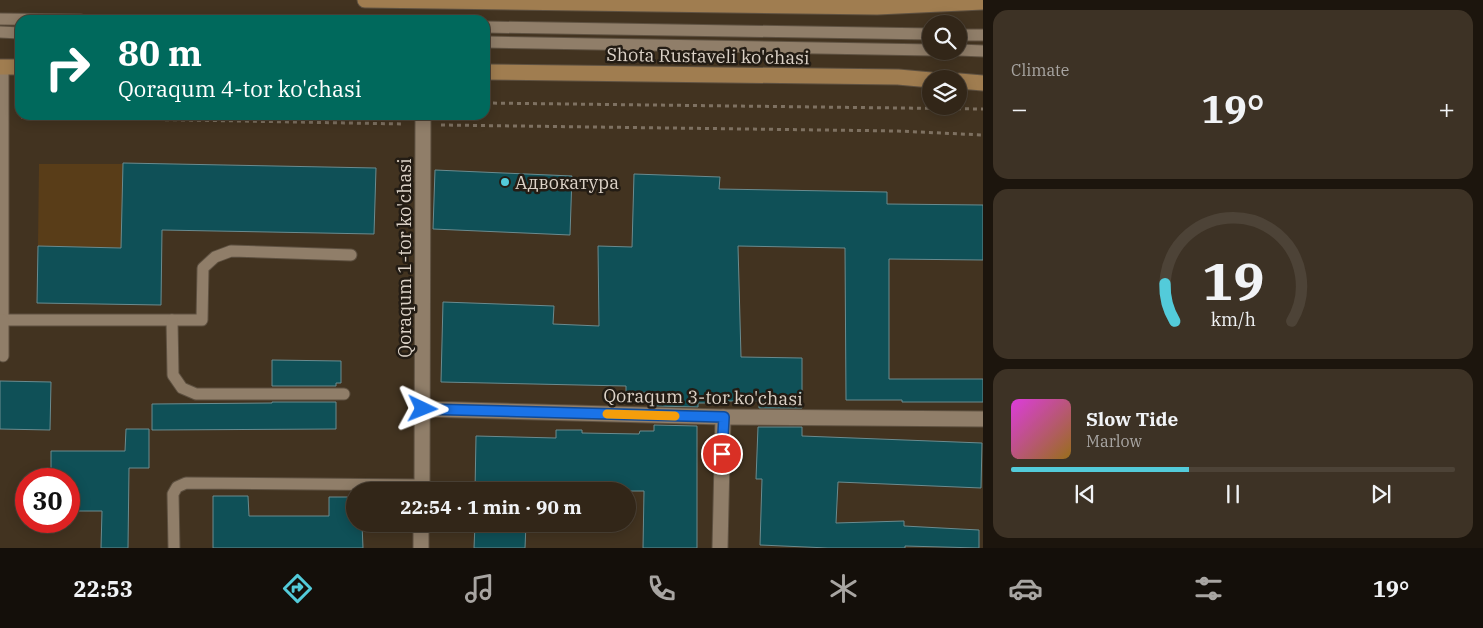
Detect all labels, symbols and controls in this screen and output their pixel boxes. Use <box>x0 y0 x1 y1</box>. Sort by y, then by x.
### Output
map controls <box>922 15 967 115</box>
button: search <box>922 15 967 60</box>
text: 80 m <box>118 30 202 76</box>
icon: right <box>35 35 100 100</box>
street label: Shota Rustaveli ko'chasi <box>606 43 810 69</box>
text: Climate <box>1011 60 1069 80</box>
button: layers <box>922 70 967 115</box>
text: Qoraqum 4-tor ko'chasi <box>118 74 362 103</box>
text: 19° <box>1201 84 1265 133</box>
text: − <box>1011 90 1028 127</box>
text: + <box>1438 90 1455 127</box>
street label: Qoraqum 1-tor ko'chasi <box>393 158 416 358</box>
place label: Адвокатура <box>515 171 619 194</box>
marker: Адвокатура <box>499 176 511 188</box>
text: 19 <box>1202 247 1264 314</box>
text: km/h <box>1210 308 1256 331</box>
position arrow <box>396 382 448 434</box>
street label: Qoraqum 3-tor ko'chasi <box>603 384 803 410</box>
text: Slow Tide <box>1086 407 1178 431</box>
text: Marlow <box>1086 431 1142 451</box>
pin <box>701 433 743 475</box>
icon: arrive <box>708 440 736 468</box>
speed limit sign: 30 <box>15 468 80 533</box>
icon: previous <box>1071 480 1099 508</box>
icon: pause <box>1219 480 1247 508</box>
icon: next <box>1367 480 1395 508</box>
text: 22:54 · 1 min · 90 m <box>400 495 582 519</box>
icon: directions <box>280 571 315 606</box>
icon: music <box>462 571 497 606</box>
icon: phone <box>644 571 679 606</box>
icon: climate <box>826 571 861 606</box>
icon: car <box>1008 571 1043 606</box>
icon: filters <box>1191 571 1226 606</box>
text: 22:53 <box>74 574 133 603</box>
text: 19° <box>1373 574 1409 603</box>

